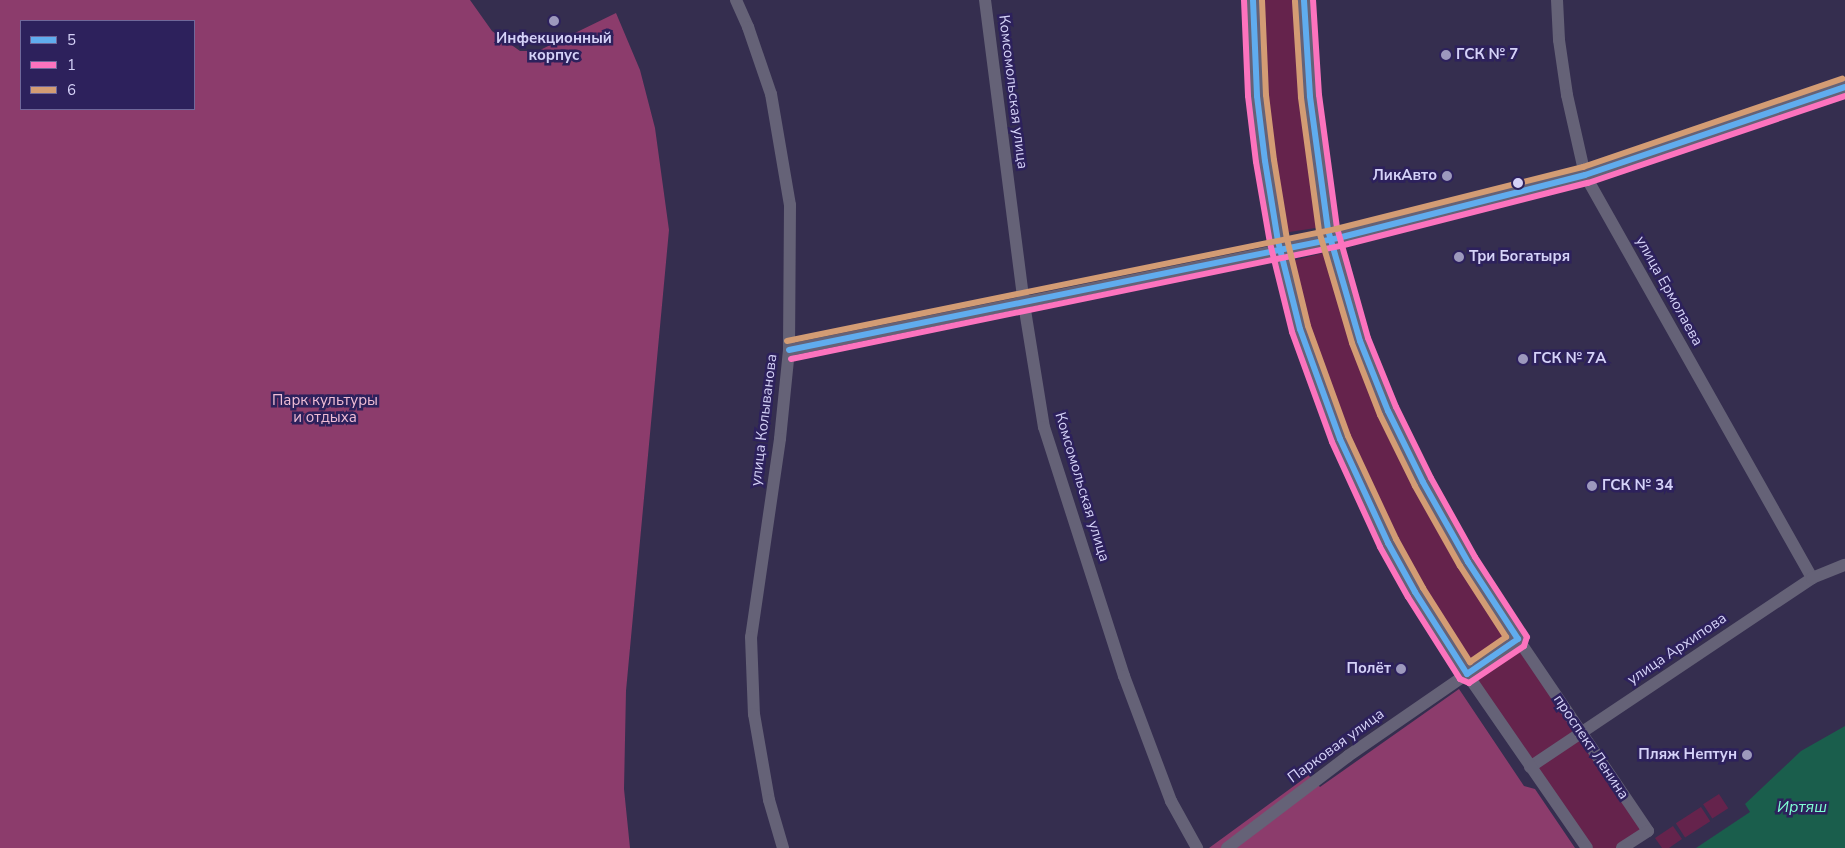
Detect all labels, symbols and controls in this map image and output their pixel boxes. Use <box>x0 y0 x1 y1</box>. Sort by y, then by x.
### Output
street label: Комсомольская улица <box>995 14 1031 170</box>
marker: Инфекционный корпус <box>548 15 560 27</box>
legend <box>20 20 195 110</box>
place label: Инфекционный корпус <box>496 29 612 64</box>
text: 5 <box>67 30 76 50</box>
place label: ГСК № 7 <box>1456 46 1518 64</box>
marker: ГСК № 7 <box>1440 49 1452 61</box>
text: 1 <box>67 55 76 75</box>
text: 6 <box>67 80 76 100</box>
place label: ЛикАвто <box>1373 167 1437 185</box>
marker: ЛикАвто <box>1441 170 1453 182</box>
unlabelled marker <box>1513 178 1523 188</box>
street label: улица Ермолаева <box>1631 233 1707 349</box>
place label: Три Богатыря <box>1469 248 1570 266</box>
marker: Три Богатыря <box>1453 251 1465 263</box>
place label: ГСК № 7А <box>1533 350 1606 368</box>
street label: улица Колыванова <box>747 353 781 487</box>
marker: ГСК № 7А <box>1517 353 1529 365</box>
park label: Парк культуры и отдыха <box>272 391 378 426</box>
street label: Комсомольская улица <box>1051 410 1113 564</box>
place label: ГСК № 34 <box>1602 477 1673 495</box>
marker: ГСК № 34 <box>1586 480 1598 492</box>
street label: улица Архипова <box>1624 609 1730 689</box>
place label: Полёт <box>1346 660 1391 678</box>
marker: Полёт <box>1395 663 1407 675</box>
street label: проспект Ленина <box>1549 691 1633 803</box>
street label: Парковая улица <box>1284 705 1388 787</box>
place label: Пляж Нептун <box>1638 746 1737 764</box>
marker: Пляж Нептун <box>1741 749 1753 761</box>
water label: Иртяш <box>1777 797 1827 817</box>

